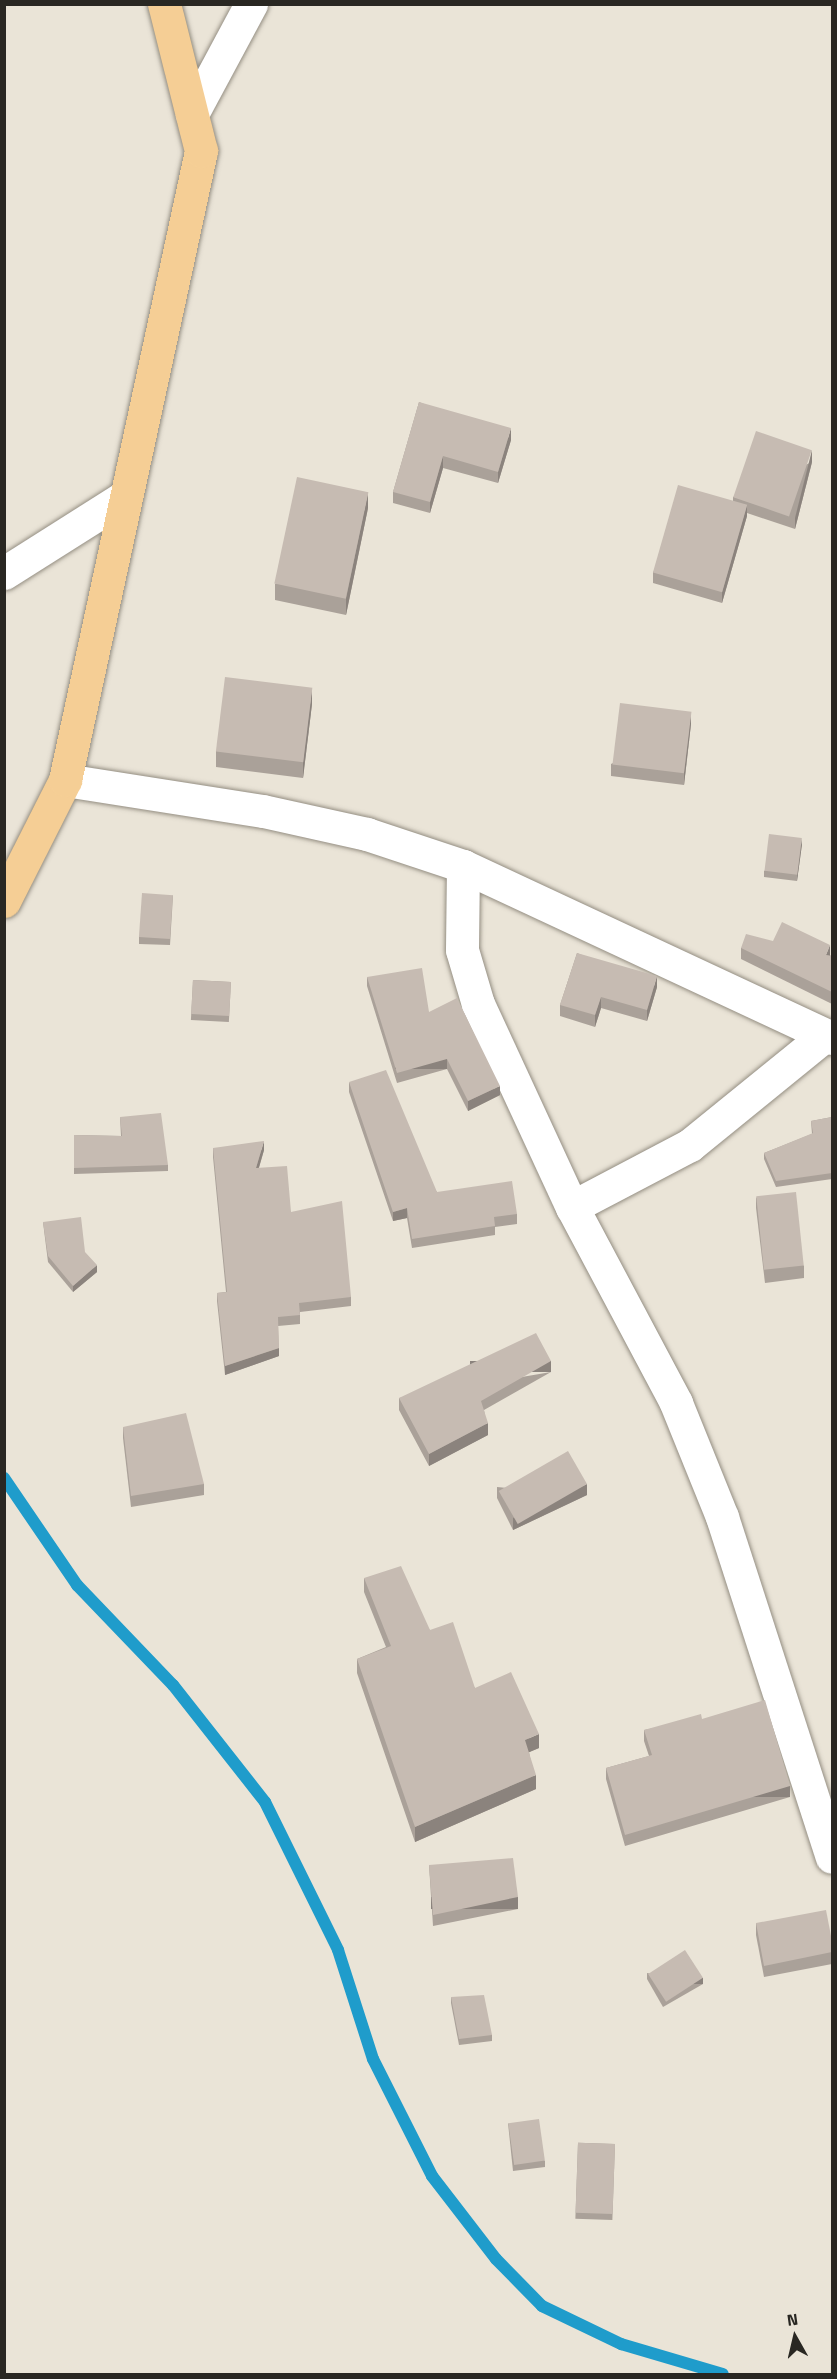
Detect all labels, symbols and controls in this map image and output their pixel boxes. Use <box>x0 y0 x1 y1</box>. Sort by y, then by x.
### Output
north arrow <box>765 2307 825 2367</box>
text: N <box>785 2307 800 2332</box>

